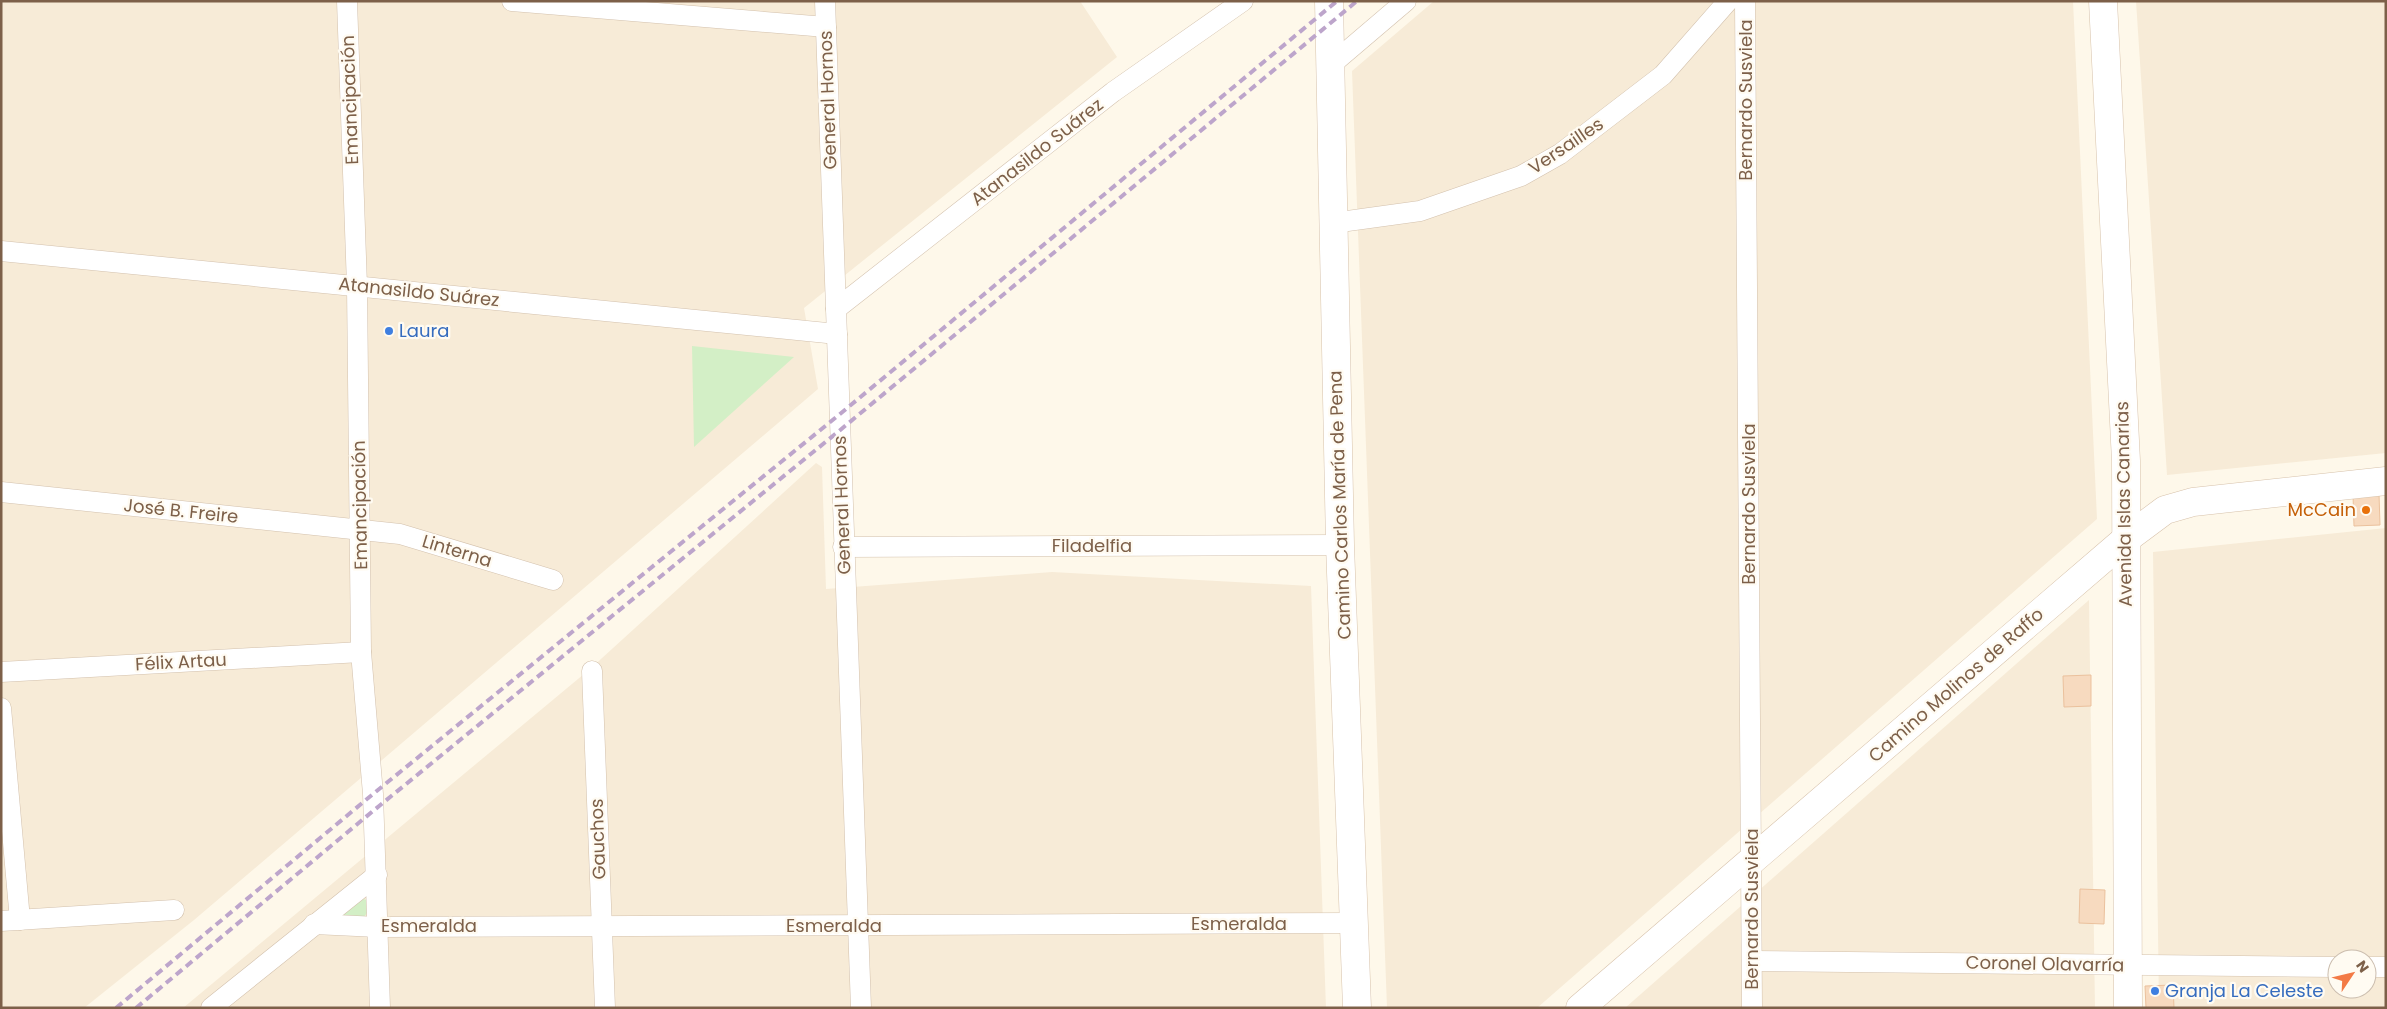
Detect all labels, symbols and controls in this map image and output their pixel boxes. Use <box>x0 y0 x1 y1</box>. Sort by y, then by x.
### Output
street label: Bernardo Susviela <box>1733 19 1758 181</box>
street label: General Hornos <box>813 30 842 170</box>
street label: Emancipación <box>335 35 364 165</box>
street label: Atanasildo Suárez <box>965 92 1108 211</box>
street label: Versailles <box>1523 111 1608 180</box>
street label: Atanasildo Suárez <box>337 271 501 312</box>
place label: Laura <box>399 318 449 343</box>
marker: Laura <box>383 325 395 337</box>
street label: Camino Carlos María de Pena <box>1322 370 1357 640</box>
street label: Avenida Islas Canarias <box>2109 401 2138 607</box>
street label: Bernardo Susviela <box>1736 423 1761 585</box>
street label: General Hornos <box>827 435 856 575</box>
street label: Emancipación <box>346 440 373 570</box>
street label: José B. Freire <box>122 492 240 529</box>
place label: McCain <box>2288 497 2356 522</box>
marker: McCain <box>2360 504 2372 516</box>
street label: Linterna <box>419 528 495 573</box>
street label: Filadelfia <box>1052 533 1132 558</box>
street label: Camino Molinos de Raffo <box>1863 602 2049 768</box>
street label: Félix Artau <box>135 647 227 676</box>
street label: Gauchos <box>584 798 611 880</box>
street label: Bernardo Susviela <box>1739 828 1764 990</box>
street label: Esmeralda <box>1191 911 1287 936</box>
street label: Esmeralda <box>381 913 477 938</box>
street label: Esmeralda <box>786 913 882 938</box>
north arrow <box>2327 949 2377 999</box>
street label: Coronel Olavarría <box>1965 950 2125 977</box>
text: N <box>2351 956 2374 977</box>
place label: Granja La Celeste <box>2165 978 2323 1003</box>
marker: Granja La Celeste <box>2149 985 2161 997</box>

